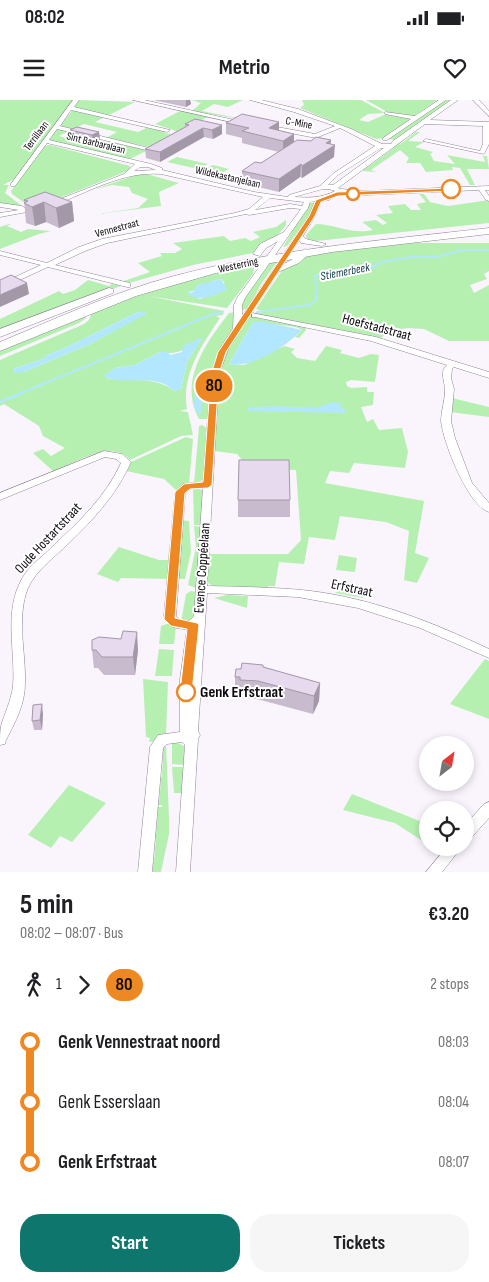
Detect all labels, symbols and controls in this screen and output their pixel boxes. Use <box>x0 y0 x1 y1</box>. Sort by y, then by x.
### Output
text: 08:02 <box>25 6 65 29</box>
icon: menu <box>20 54 48 82</box>
text: Metrio <box>219 54 270 81</box>
icon: heart <box>441 54 469 82</box>
street label: C-Mine <box>285 114 313 132</box>
street label: Terrillaan <box>21 118 52 153</box>
street label: Sint Barbaralaan <box>65 129 127 157</box>
street label: Wildekastanjelaan <box>194 163 262 191</box>
unlabelled marker <box>441 179 461 199</box>
unlabelled marker <box>346 187 360 201</box>
street label: Vennestraat <box>94 216 141 240</box>
street label: Westerring <box>217 254 260 276</box>
water label: Stiemerbeek <box>319 260 371 284</box>
street label: Hoefstadstraat <box>340 310 414 344</box>
line badge: 80 <box>192 370 236 402</box>
text: 80 <box>205 375 223 396</box>
street label: Oude Hostartstraat <box>11 499 85 577</box>
street label: Evence Coppéelaan <box>190 522 214 614</box>
street label: Erfstraat <box>330 575 374 601</box>
marker: Genk Erfstraat <box>176 682 196 702</box>
place label: Genk Erfstraat <box>200 683 283 702</box>
north arrow <box>419 736 474 791</box>
map controls <box>419 736 474 856</box>
button: locate <box>419 801 474 856</box>
text: 5 min <box>20 888 73 921</box>
text: €3.20 <box>428 903 469 926</box>
text: 08:02 – 08:07 · Bus <box>20 924 123 943</box>
icon: walk <box>20 971 48 999</box>
icon: forward <box>70 971 98 999</box>
text: 80 <box>116 974 133 995</box>
text: 1 <box>56 975 62 994</box>
text: 2 stops <box>430 975 469 994</box>
text: Genk Vennestraat noord <box>58 1031 220 1054</box>
text: 08:03 <box>438 1033 469 1052</box>
text: Genk Esserslaan <box>58 1091 161 1114</box>
text: 08:04 <box>438 1093 469 1112</box>
text: Genk Erfstraat <box>58 1151 157 1174</box>
text: 08:07 <box>438 1153 469 1172</box>
button: Start <box>20 1214 240 1272</box>
button: Tickets <box>250 1214 469 1272</box>

